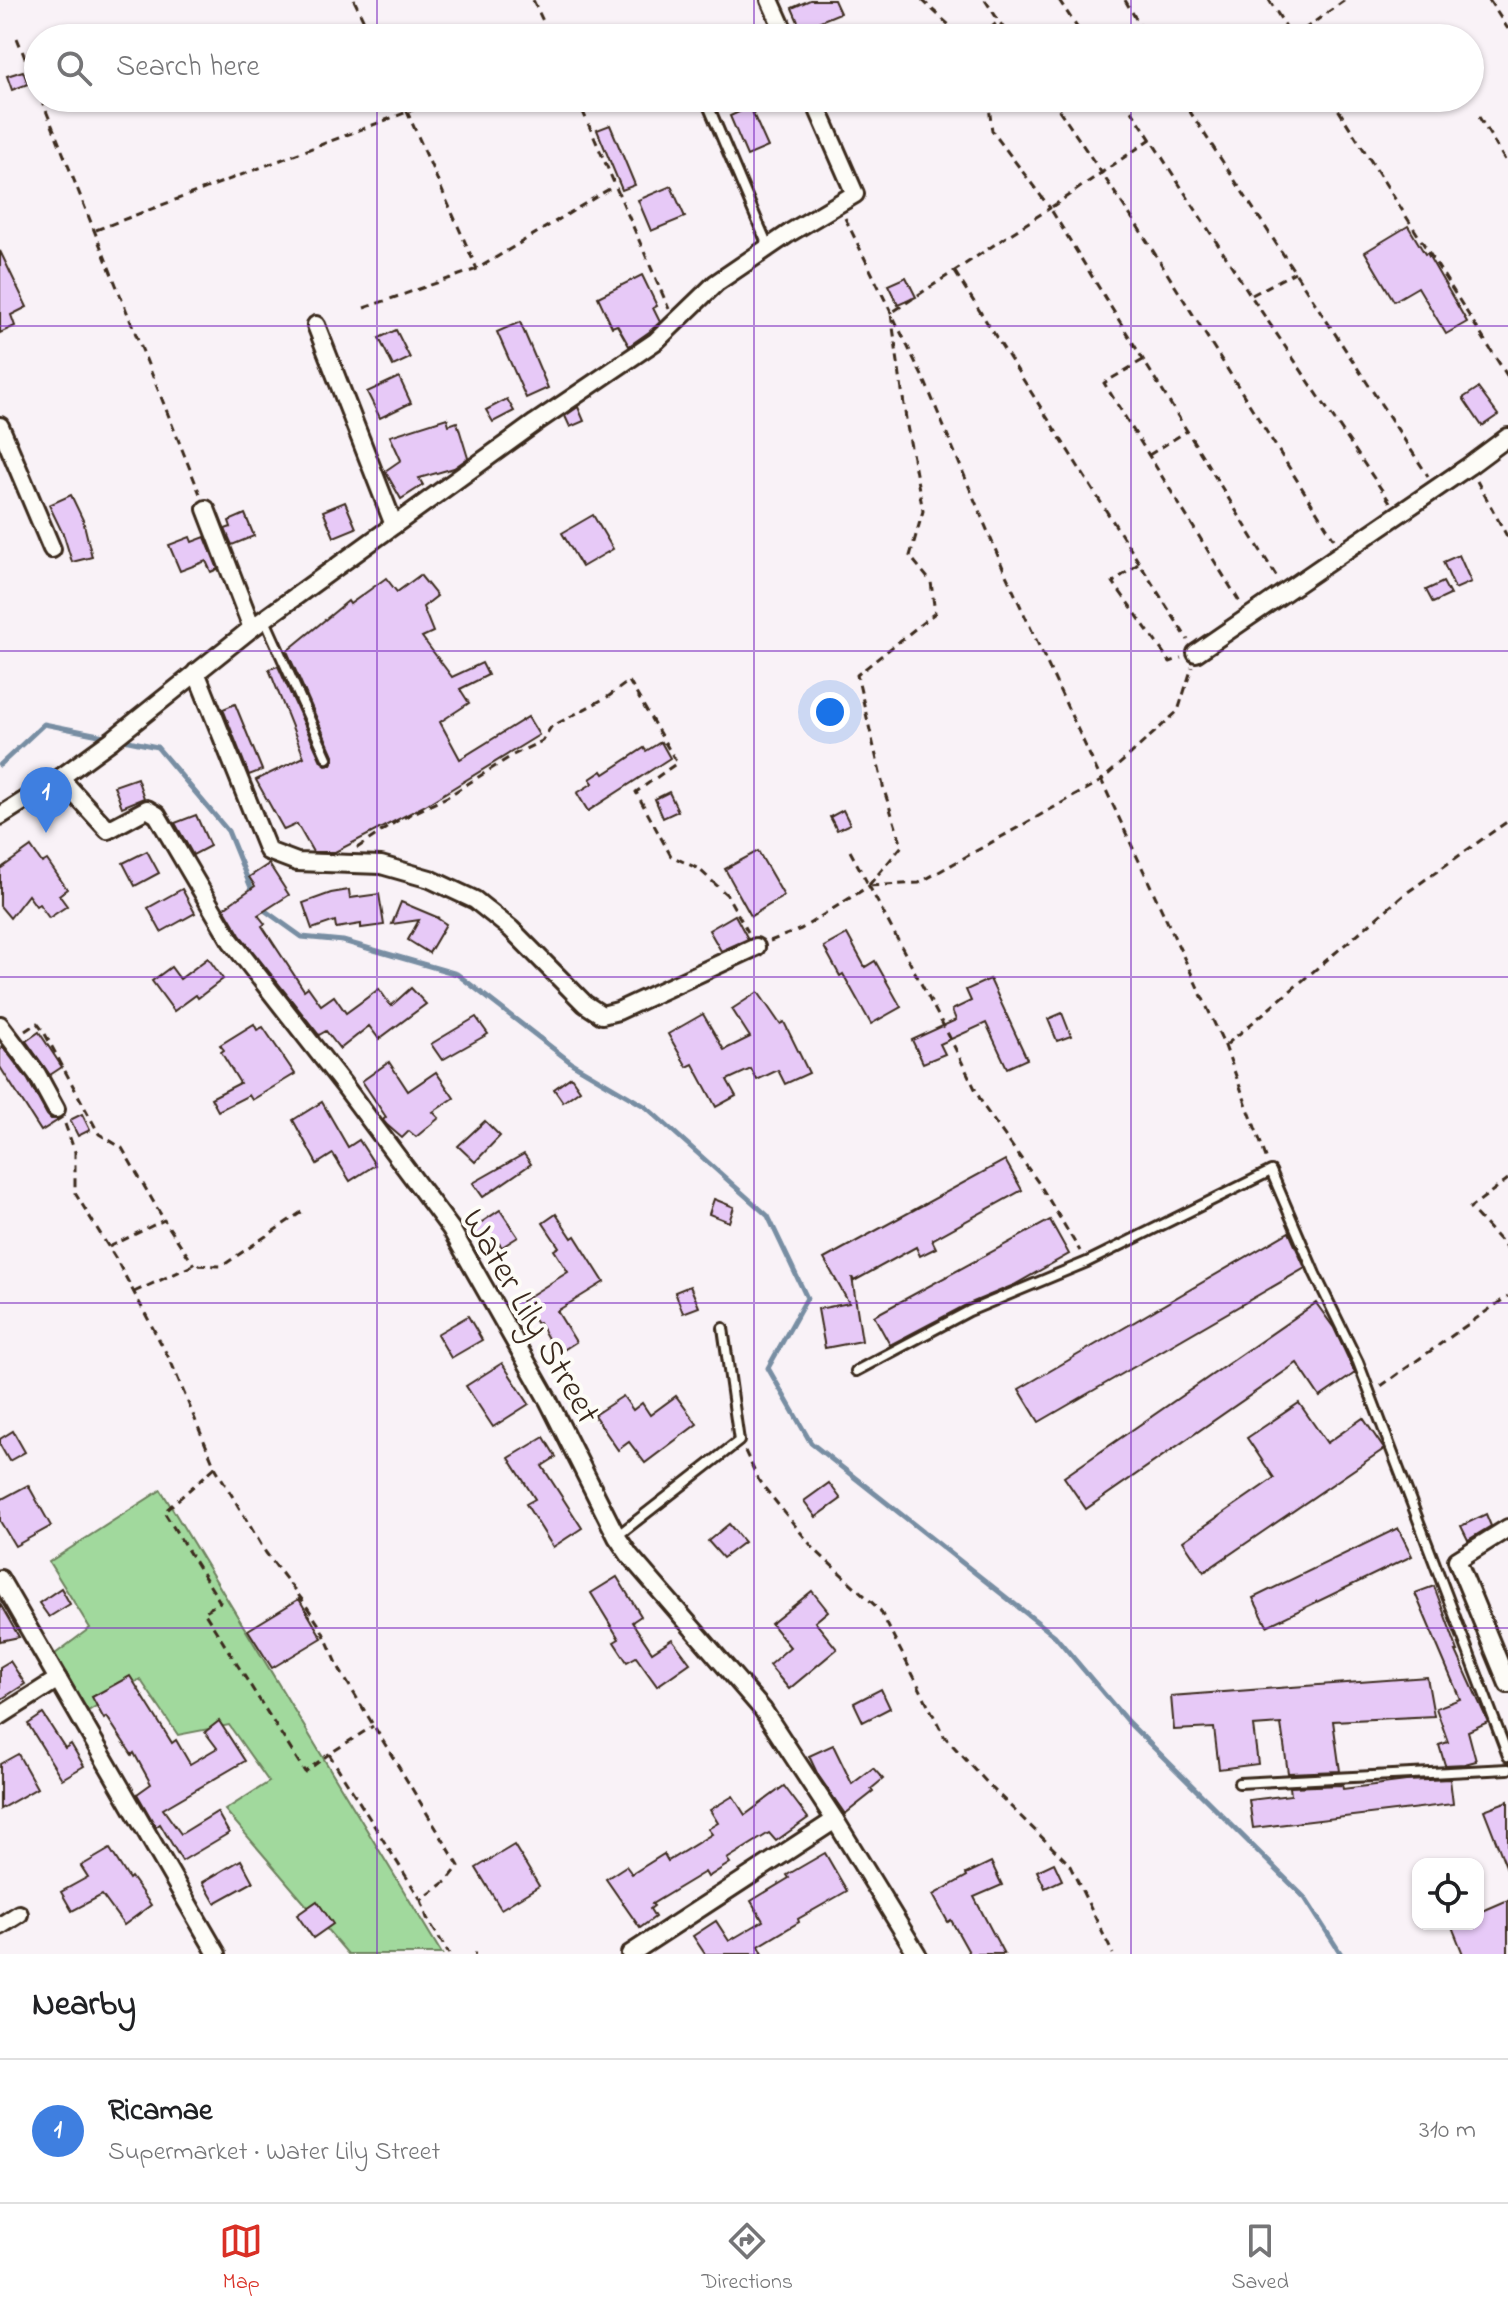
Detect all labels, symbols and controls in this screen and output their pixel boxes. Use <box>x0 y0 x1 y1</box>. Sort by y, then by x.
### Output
search box <box>24 24 1484 112</box>
icon: search <box>52 46 96 90</box>
text: Search here <box>116 46 260 90</box>
your location <box>810 692 850 732</box>
pin: 1 <box>20 767 72 833</box>
street label: Water Lily Street <box>446 1200 612 1435</box>
map controls <box>1412 1858 1484 1930</box>
button: locate <box>1412 1858 1484 1930</box>
text: Nearby <box>32 1981 136 2031</box>
text: Ricamae <box>108 2090 212 2134</box>
text: 1 <box>54 2112 62 2150</box>
text: 310 m <box>1419 2112 1476 2150</box>
text: Supermarket · Water Lily Street <box>108 2134 440 2172</box>
tab: Map <box>219 2219 263 2299</box>
tab: Directions <box>702 2219 793 2299</box>
tab: Saved <box>1231 2219 1289 2299</box>

